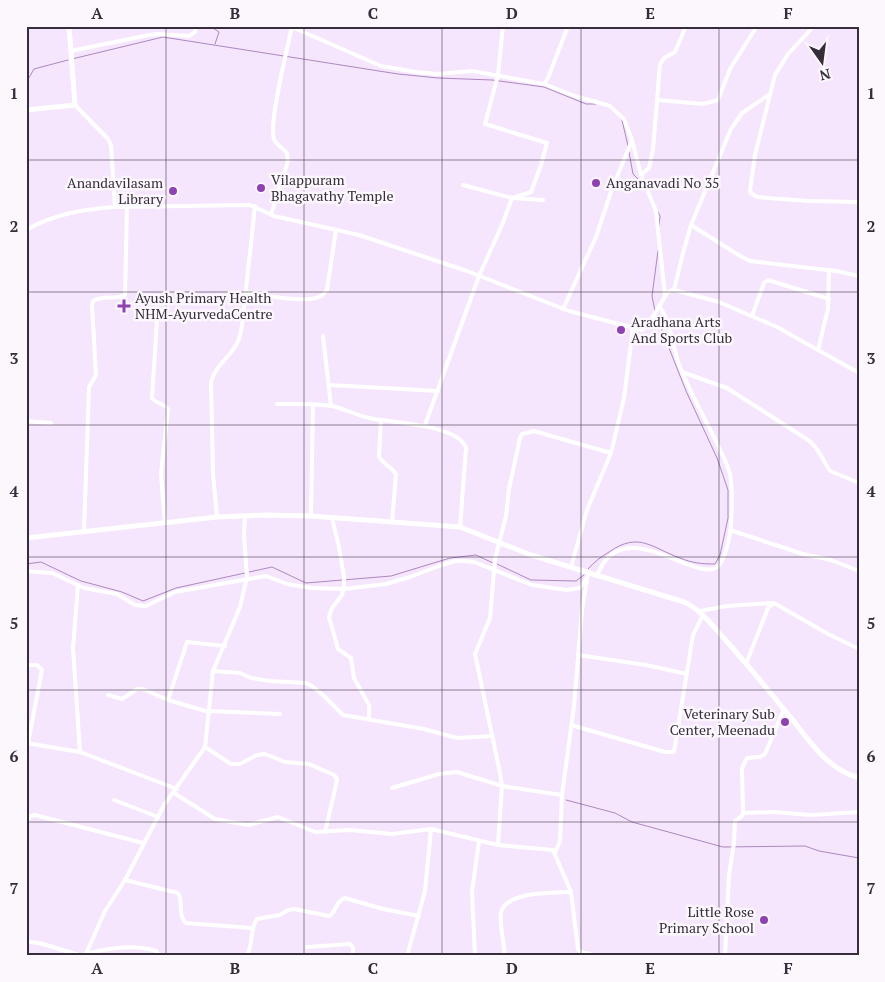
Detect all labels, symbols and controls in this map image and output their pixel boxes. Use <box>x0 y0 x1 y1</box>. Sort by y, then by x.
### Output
text: A <box>91 2 103 24</box>
text: B <box>230 2 240 24</box>
text: C <box>368 2 378 24</box>
text: D <box>506 2 518 24</box>
text: E <box>645 2 655 24</box>
text: F <box>783 2 793 24</box>
north arrow <box>798 38 848 88</box>
text: N <box>817 65 833 86</box>
text: 1 <box>9 82 19 104</box>
text: 1 <box>866 82 876 104</box>
place label: Vilappuram Bhagavathy Temple <box>271 170 393 205</box>
place label: Anandavilasam Library <box>67 173 164 208</box>
place label: Anganavadi No 35 <box>606 173 720 192</box>
marker: Anganavadi No 35 <box>590 177 602 189</box>
marker: Vilappuram Bhagavathy Temple <box>255 182 267 194</box>
marker: Anandavilasam Library <box>167 185 179 197</box>
text: 2 <box>9 215 19 237</box>
text: 2 <box>866 215 876 237</box>
place label: Ayush Primary Health NHM-AyurvedaCentre <box>135 288 273 323</box>
marker: Ayush Primary Health NHM-AyurvedaCentre <box>117 299 131 313</box>
place label: Aradhana Arts And Sports Club <box>631 312 733 347</box>
marker: Aradhana Arts And Sports Club <box>615 324 627 336</box>
text: 3 <box>9 347 19 369</box>
text: 3 <box>866 347 876 369</box>
text: 4 <box>9 480 19 502</box>
text: 4 <box>866 480 876 502</box>
text: 5 <box>9 612 19 634</box>
text: 5 <box>866 612 876 634</box>
place label: Veterinary Sub Center, Meenadu <box>670 704 775 739</box>
marker: Veterinary Sub Center, Meenadu <box>779 716 791 728</box>
text: 6 <box>9 745 19 767</box>
text: 6 <box>866 745 876 767</box>
text: 7 <box>9 877 19 899</box>
text: 7 <box>866 877 876 899</box>
place label: Little Rose Primary School <box>659 902 754 937</box>
marker: Little Rose Primary School <box>758 914 770 926</box>
text: A <box>91 957 103 979</box>
text: B <box>230 957 240 979</box>
text: C <box>368 957 378 979</box>
text: D <box>506 957 518 979</box>
text: E <box>645 957 655 979</box>
text: F <box>783 957 793 979</box>

